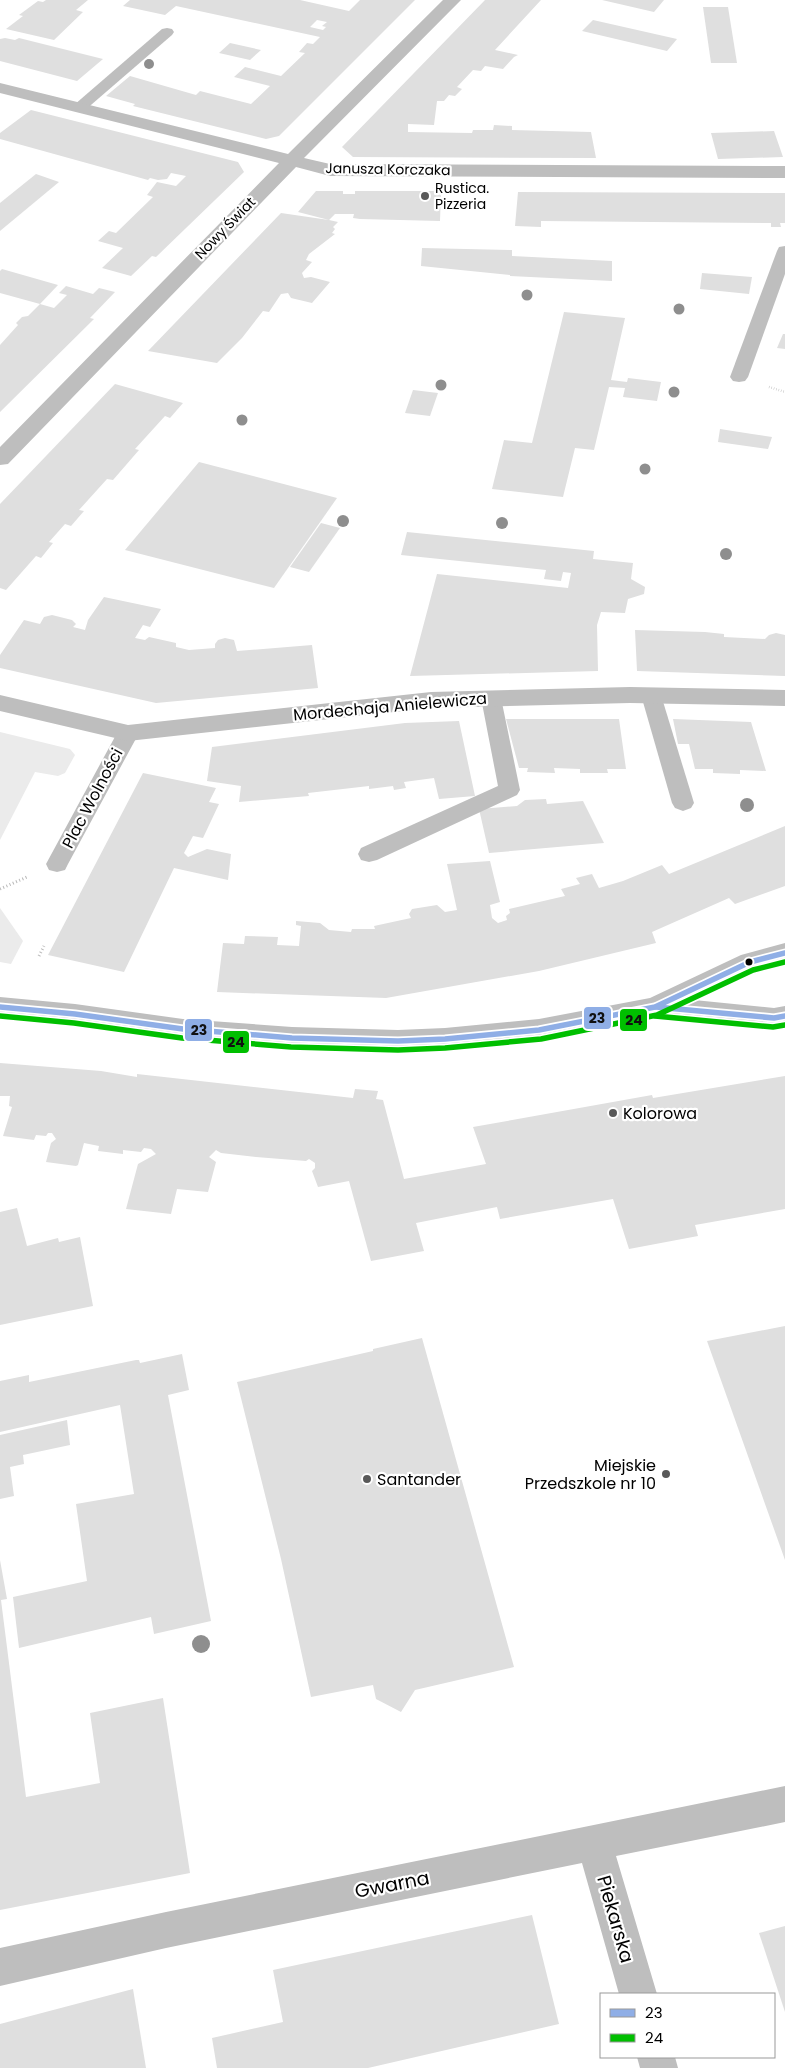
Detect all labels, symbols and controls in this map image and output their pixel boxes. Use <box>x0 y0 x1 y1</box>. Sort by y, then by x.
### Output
street label: Janusza Korczaka <box>325 158 451 180</box>
place label: Rustica. Pizzeria <box>435 178 489 214</box>
marker: Rustica. Pizzeria <box>419 190 431 202</box>
street label: Nowy Świat <box>190 192 260 264</box>
street label: Mordechaja Anielewicza <box>292 687 488 726</box>
street label: Plac Wolności <box>56 744 128 852</box>
unlabelled marker <box>744 957 754 967</box>
line badge: 23 <box>583 1006 612 1030</box>
text: 23 <box>589 1008 605 1028</box>
line badge: 24 <box>619 1008 648 1032</box>
text: 24 <box>625 1010 643 1030</box>
line badge: 23 <box>184 1018 213 1042</box>
text: 23 <box>191 1020 207 1040</box>
line badge: 24 <box>222 1030 250 1054</box>
text: 24 <box>227 1032 245 1052</box>
place label: Kolorowa <box>623 1102 697 1125</box>
marker: Kolorowa <box>607 1107 619 1119</box>
place label: Miejskie Przedszkole nr 10 <box>525 1454 656 1495</box>
place label: Santander <box>377 1468 461 1491</box>
marker: Miejskie Przedszkole nr 10 <box>660 1468 672 1480</box>
marker: Santander <box>361 1473 373 1485</box>
street label: Gwarna <box>353 1864 432 1905</box>
street label: Piekarska <box>590 1872 641 1966</box>
legend <box>600 1993 775 2058</box>
text: 23 <box>645 2002 662 2023</box>
text: 24 <box>645 2027 663 2048</box>

